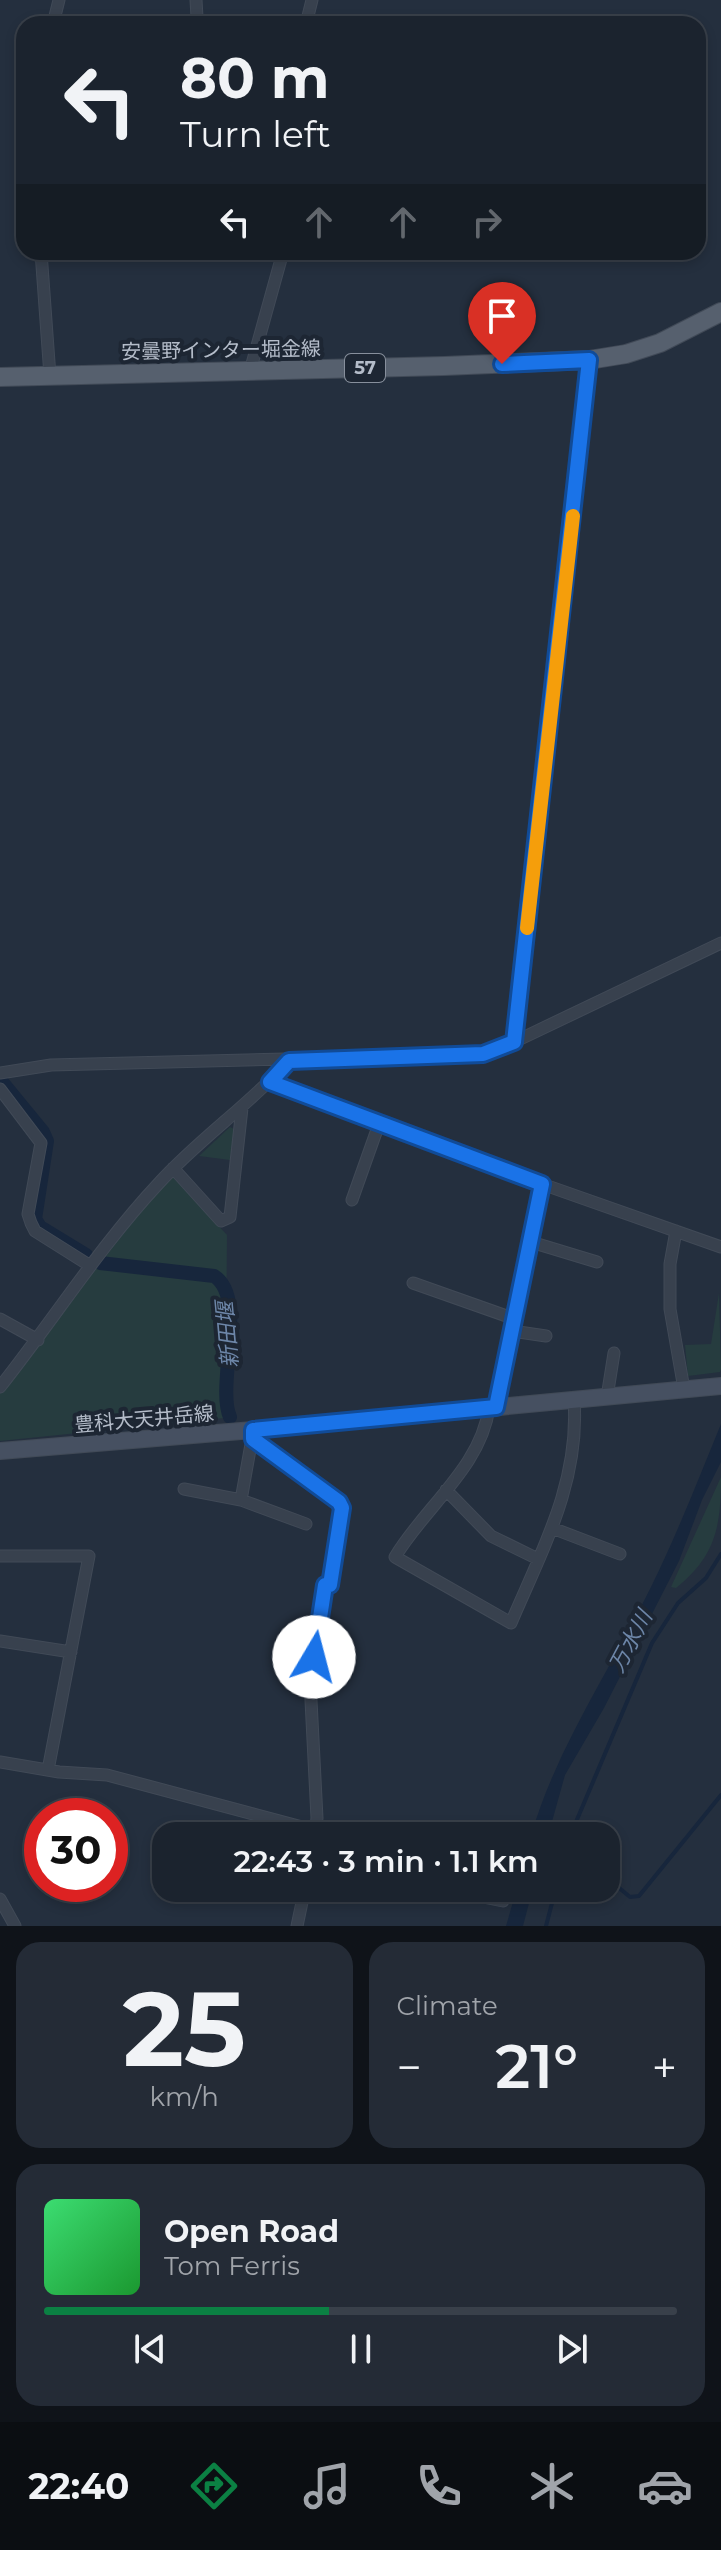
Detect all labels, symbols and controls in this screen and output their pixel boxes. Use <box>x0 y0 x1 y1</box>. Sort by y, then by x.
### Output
text: 80 m <box>180 44 330 112</box>
icon: left <box>48 48 152 152</box>
text: Turn left <box>180 112 331 156</box>
icon: left <box>213 200 257 244</box>
icon: ahead <box>297 200 341 244</box>
icon: ahead <box>381 200 425 244</box>
icon: right <box>465 200 509 244</box>
pin <box>468 282 536 364</box>
icon: arrive <box>480 294 524 338</box>
street label: 安曇野インター堀金線 <box>121 336 321 364</box>
road number: 57 <box>345 354 385 382</box>
water label: 新田堰 <box>211 1297 244 1369</box>
street label: 豊科大天井岳線 <box>73 1401 215 1437</box>
water label: 万水川 <box>603 1604 659 1677</box>
position arrow <box>272 1615 356 1699</box>
speed limit sign: 30 <box>24 1798 128 1902</box>
text: 22:43 · 3 min · 1.1 km <box>234 1843 539 1880</box>
text: 25 <box>123 1965 246 2092</box>
text: Climate <box>397 1990 498 2022</box>
text: 21° <box>495 2030 578 2103</box>
text: − <box>397 2040 422 2094</box>
text: + <box>652 2040 677 2094</box>
text: km/h <box>150 2081 219 2113</box>
text: Open Road <box>164 2213 339 2250</box>
text: Tom Ferris <box>164 2250 300 2282</box>
icon: previous <box>128 2327 172 2371</box>
icon: pause <box>339 2327 383 2371</box>
icon: next <box>550 2327 594 2371</box>
icon: directions <box>186 2458 242 2514</box>
icon: music <box>299 2458 355 2514</box>
icon: phone <box>411 2458 467 2514</box>
icon: climate <box>524 2458 580 2514</box>
icon: car <box>637 2458 693 2514</box>
text: 22:40 <box>28 2464 129 2508</box>

